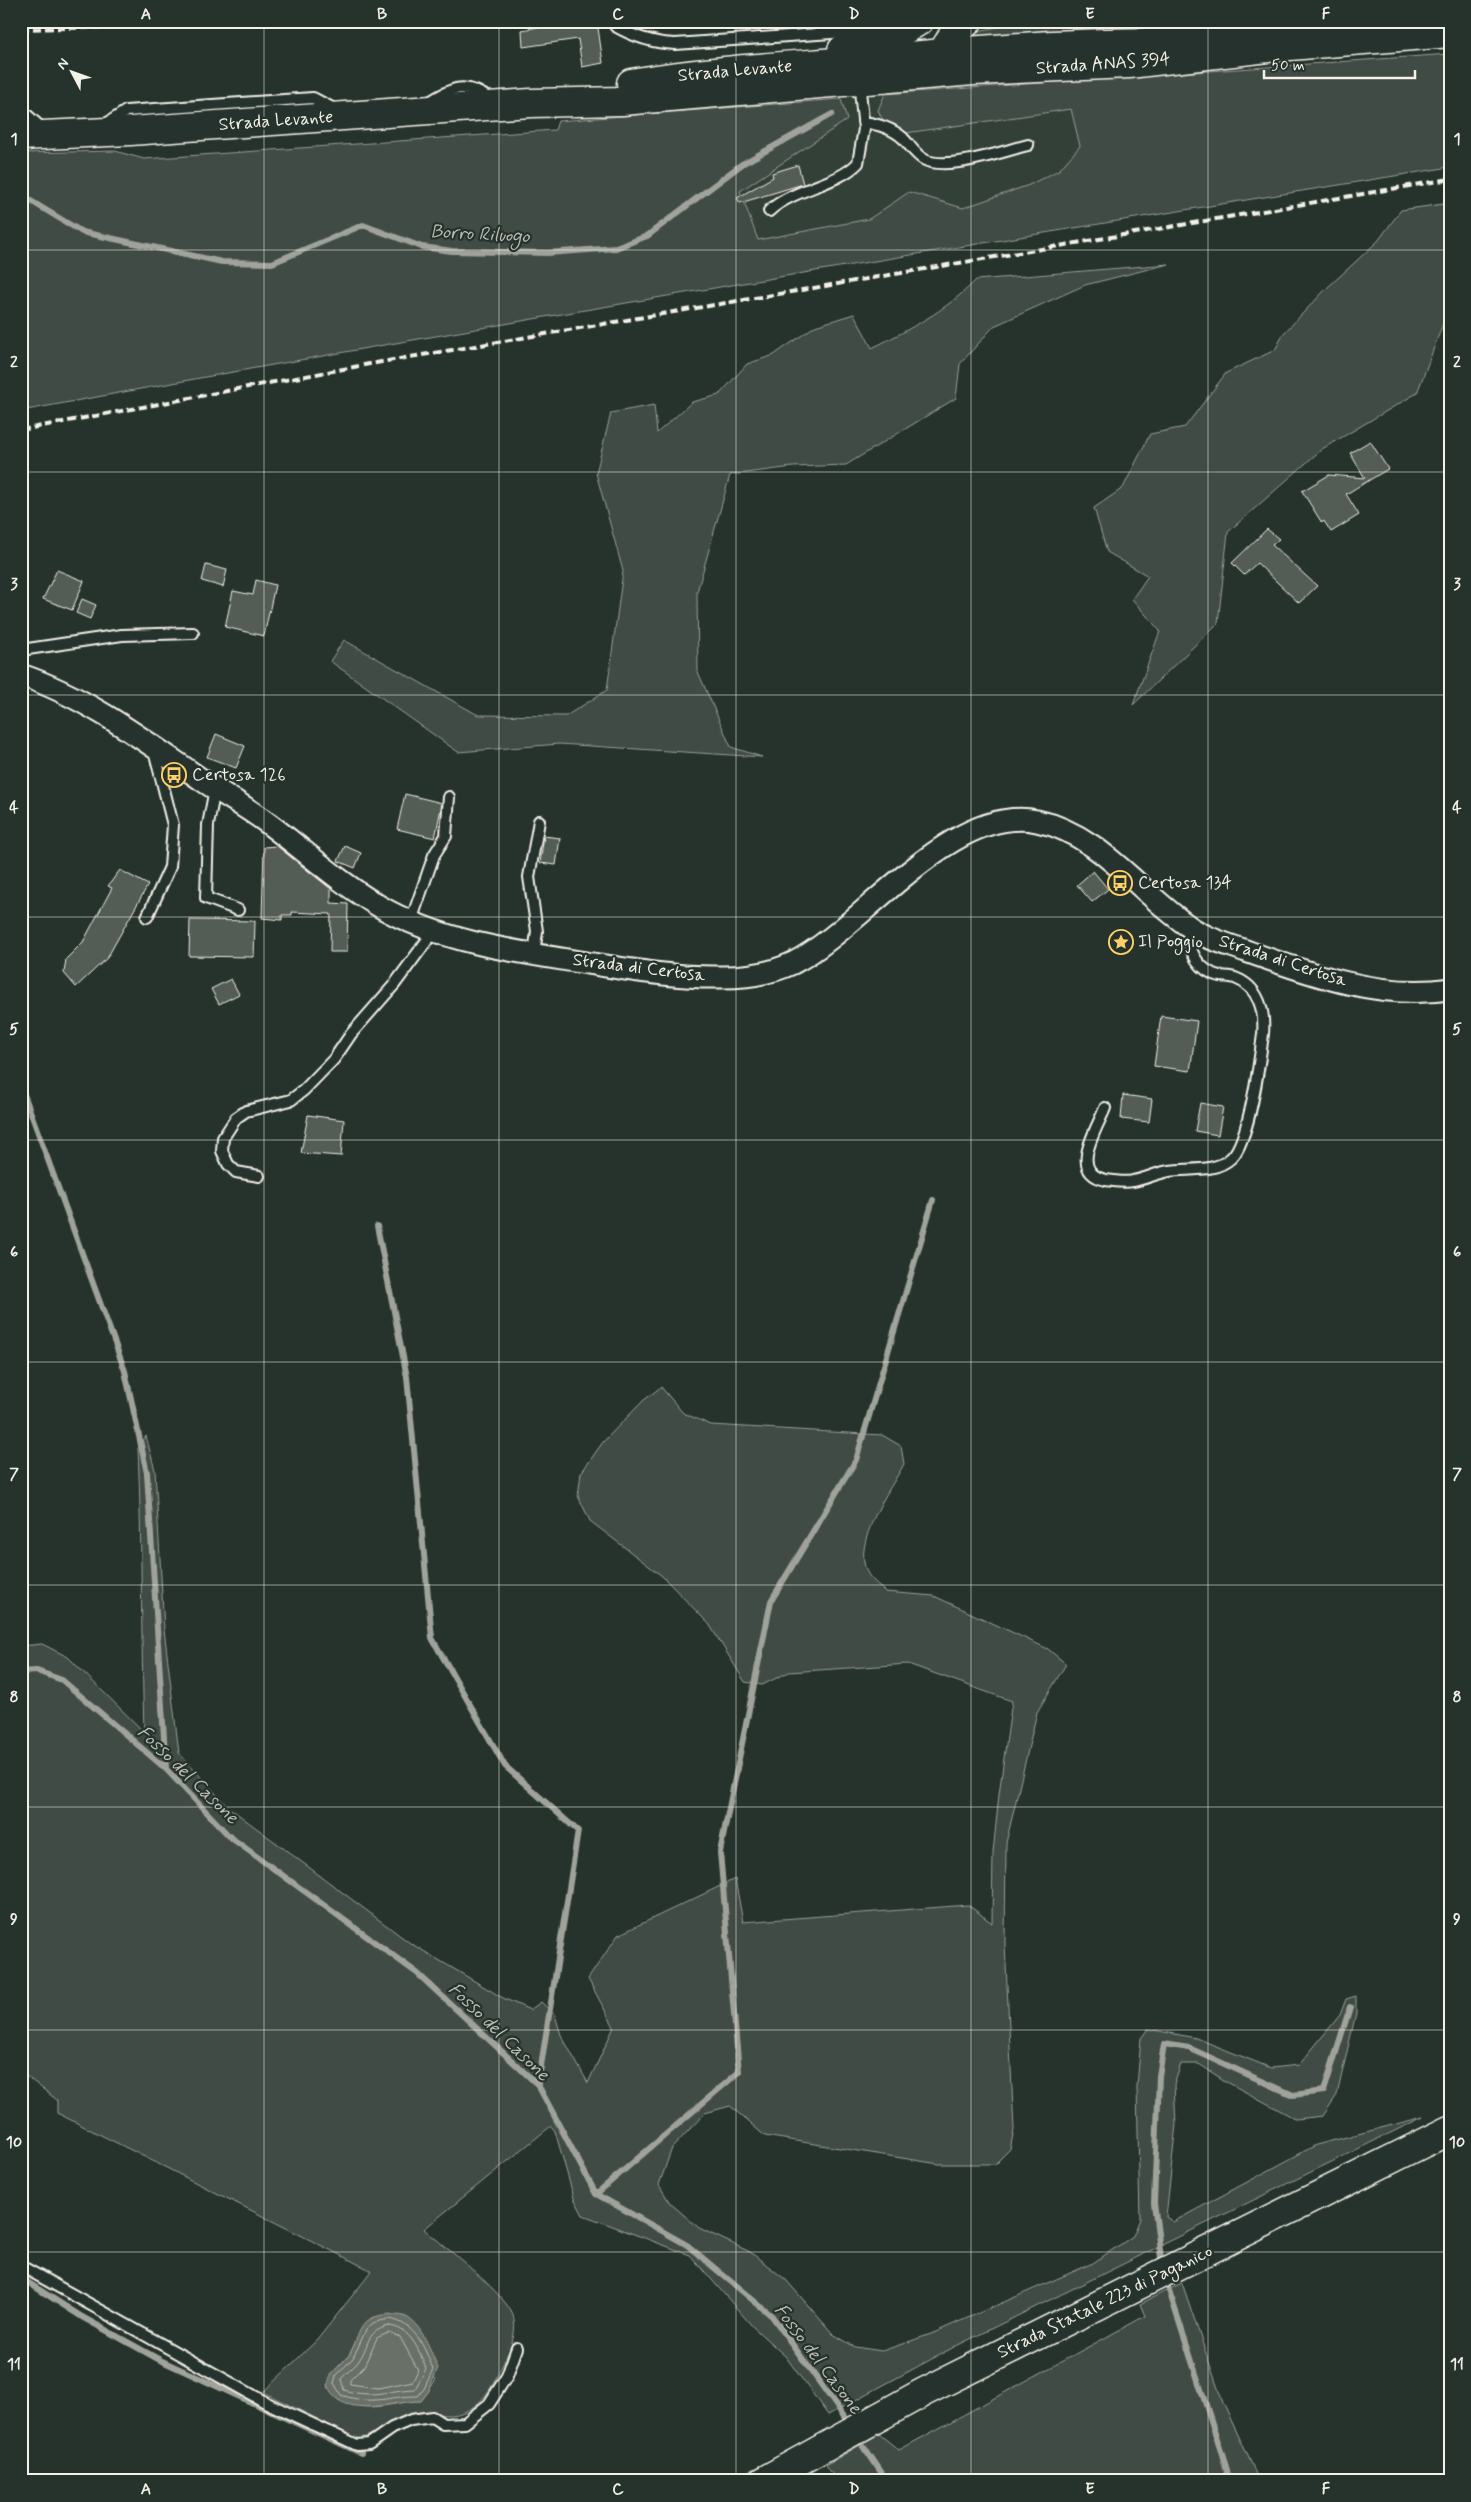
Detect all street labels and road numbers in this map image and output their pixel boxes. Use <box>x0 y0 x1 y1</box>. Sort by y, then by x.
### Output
street label: Strada ANAS 394 <box>1035 47 1171 81</box>
street label: Strada Levante <box>677 54 793 88</box>
street label: Strada Levante <box>218 105 334 137</box>
street label: Strada di Certosa <box>1216 929 1350 993</box>
street label: Strada di Certosa <box>571 948 707 988</box>
street label: Strada Statale 223 di Paganico <box>993 2239 1217 2366</box>

